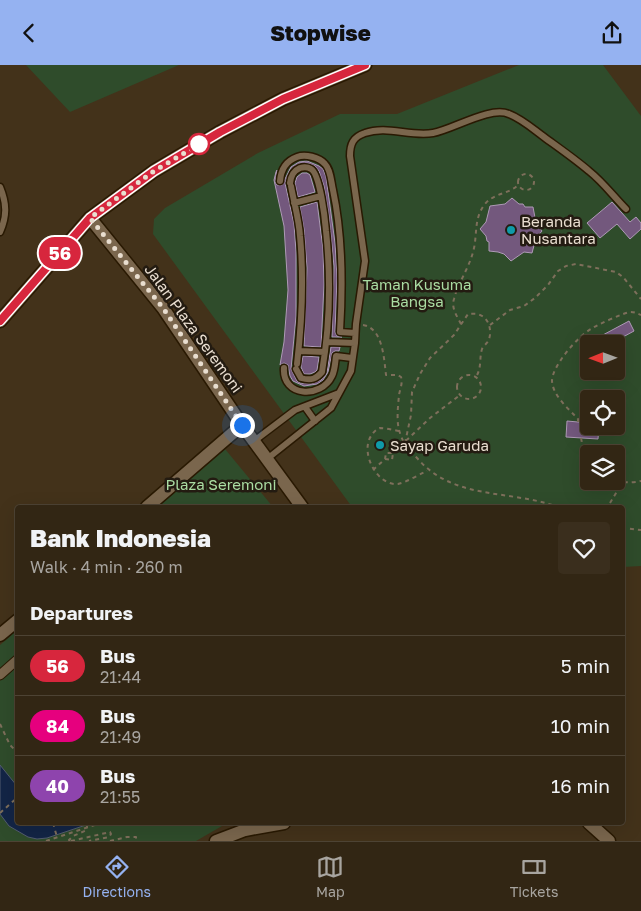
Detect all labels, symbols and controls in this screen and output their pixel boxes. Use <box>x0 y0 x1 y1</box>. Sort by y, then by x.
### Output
icon: back <box>15 19 43 47</box>
text: Stopwise <box>270 19 371 46</box>
icon: share <box>598 19 626 47</box>
unlabelled marker <box>188 133 210 155</box>
place label: Beranda Nusantara <box>521 212 596 247</box>
marker: Beranda Nusantara <box>505 224 517 236</box>
line badge: 56 <box>38 237 82 269</box>
text: 56 <box>49 242 71 264</box>
street label: Jalan Plaza Seremoni <box>141 260 247 396</box>
park label: Taman Kusuma Bangsa <box>362 275 472 310</box>
north arrow <box>580 335 625 380</box>
map controls <box>580 335 625 490</box>
button: locate <box>580 390 625 435</box>
your location <box>230 413 255 438</box>
place label: Sayap Garuda <box>390 436 489 454</box>
marker: Sayap Garuda <box>374 439 386 451</box>
button: layers <box>580 445 625 490</box>
park label: Plaza Seremoni <box>165 475 277 493</box>
button: heart <box>558 522 610 574</box>
text: Bank Indonesia <box>30 523 211 552</box>
text: Walk · 4 min · 260 m <box>30 557 183 577</box>
text: Departures <box>30 601 133 624</box>
text: Bus <box>100 644 135 667</box>
text: 5 min <box>561 654 610 677</box>
text: 56 <box>46 655 69 677</box>
text: 21:44 <box>100 667 141 687</box>
text: Bus <box>100 704 135 727</box>
text: 10 min <box>551 714 610 737</box>
text: 84 <box>46 715 69 737</box>
text: 21:49 <box>100 727 141 747</box>
text: Bus <box>100 764 135 787</box>
text: 16 min <box>551 774 610 797</box>
text: 40 <box>46 775 69 797</box>
text: 21:55 <box>100 787 140 807</box>
tab: Directions <box>83 853 151 900</box>
tab: Map <box>316 853 345 900</box>
tab: Tickets <box>510 853 558 900</box>

